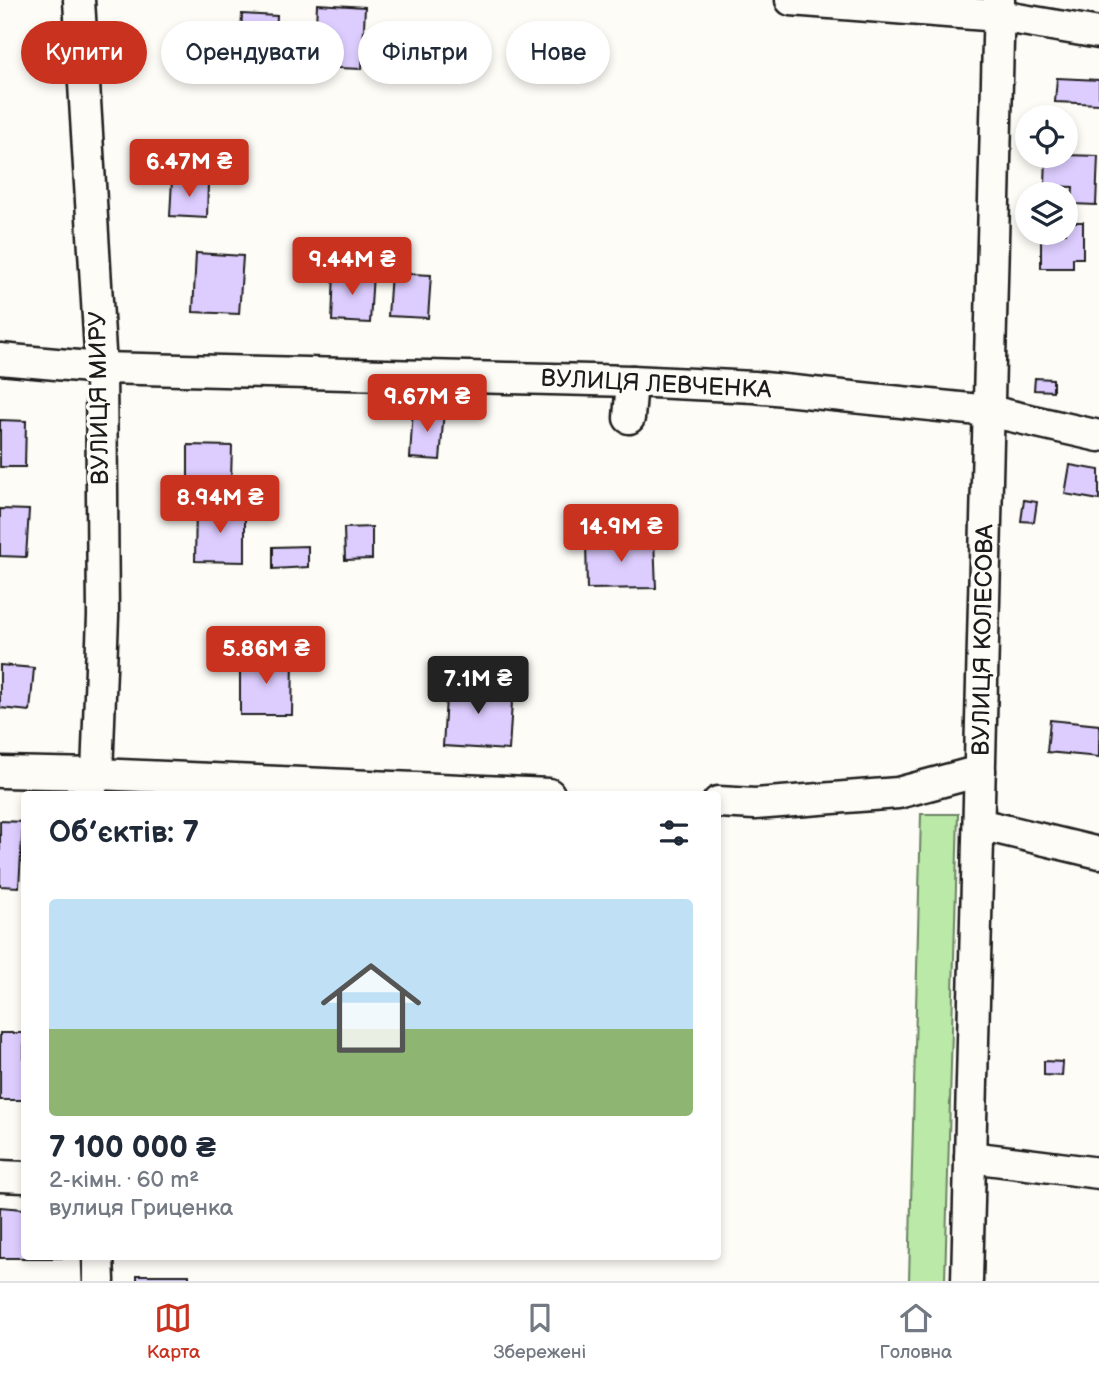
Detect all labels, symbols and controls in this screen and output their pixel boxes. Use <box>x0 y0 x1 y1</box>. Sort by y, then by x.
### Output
chip: Купити <box>21 21 147 84</box>
chip: Орендувати <box>161 21 344 84</box>
chip: Фільтри <box>358 21 492 84</box>
chip: Нове <box>506 21 610 84</box>
map controls <box>1015 105 1078 245</box>
button: locate <box>1015 105 1078 168</box>
pin: 6.47M ₴ <box>124 140 254 199</box>
text: 6.47M ₴ <box>146 148 232 176</box>
button: layers <box>1015 182 1078 245</box>
pin: 9.44M ₴ <box>287 238 417 297</box>
text: 9.44M ₴ <box>308 246 396 274</box>
street label: ВУЛИЦЯ МИРУ <box>83 311 115 485</box>
street label: ВУЛИЦЯ ЛЕВЧЕНКА <box>540 363 773 405</box>
pin: 9.67M ₴ <box>362 374 492 434</box>
text: 9.67M ₴ <box>384 383 470 411</box>
pin: 8.94M ₴ <box>155 476 285 535</box>
text: 8.94M ₴ <box>176 484 264 512</box>
pin: 14.9M ₴ <box>556 504 686 564</box>
text: 14.9M ₴ <box>579 513 663 541</box>
street label: ВУЛИЦЯ КОЛЕСОВА <box>966 523 1000 756</box>
pin: 5.86M ₴ <box>201 626 331 686</box>
text: 5.86M ₴ <box>222 635 310 663</box>
pin: 7.1M ₴ <box>421 656 535 716</box>
text: 7.1M ₴ <box>444 665 512 693</box>
icon: filters <box>655 814 693 852</box>
text: Об’єктів: 7 <box>49 815 199 851</box>
icon: home <box>308 945 434 1071</box>
text: 7 100 000 ₴ <box>49 1130 216 1166</box>
text: 2-кімн. · 60 m² <box>49 1166 199 1194</box>
text: вулиця Гриценка <box>49 1194 233 1222</box>
tab: Карта <box>147 1299 200 1364</box>
tab: Збережені <box>493 1299 586 1364</box>
tab: Головна <box>879 1299 952 1364</box>

